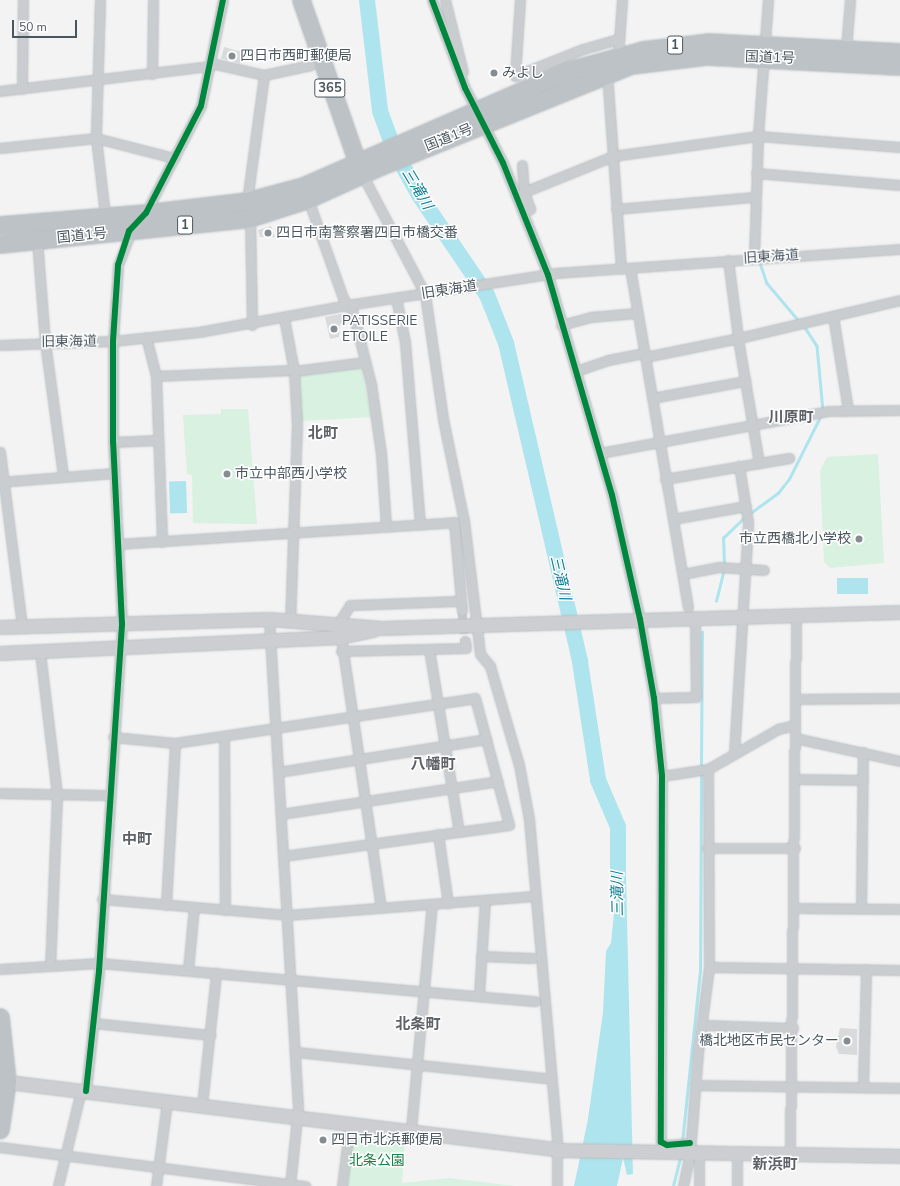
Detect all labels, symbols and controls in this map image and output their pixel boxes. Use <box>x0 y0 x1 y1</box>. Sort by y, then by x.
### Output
scale bar <box>14 12 79 38</box>
text: 50 m <box>19 19 47 35</box>
road number: 1 <box>667 34 683 56</box>
place label: 四日市西町郵便局 <box>240 48 352 64</box>
street label: 国道1号 <box>745 49 795 67</box>
marker: 四日市西町郵便局 <box>227 51 237 61</box>
place label: みよし <box>502 65 544 81</box>
marker: みよし <box>489 68 499 78</box>
road number: 365 <box>314 77 346 99</box>
street label: 国道1号 <box>422 121 476 155</box>
water label: 三滝川 <box>398 165 436 213</box>
road number: 1 <box>177 214 193 236</box>
street label: 国道1号 <box>56 225 108 247</box>
place label: 四日市南警察署四日市橋交番 <box>276 225 458 241</box>
marker: 四日市南警察署四日市橋交番 <box>263 228 273 238</box>
street label: 旧東海道 <box>742 247 800 267</box>
street label: 旧東海道 <box>420 277 478 303</box>
place label: PATISSERIE ETOILE <box>342 313 418 346</box>
marker: PATISSERIE ETOILE <box>329 324 339 334</box>
street label: 旧東海道 <box>41 333 97 351</box>
district label: 川原町 <box>769 409 813 427</box>
district label: 北町 <box>308 425 338 443</box>
place label: 市立中部西小学校 <box>235 466 347 482</box>
marker: 市立中部西小学校 <box>222 469 232 479</box>
place label: 市立西橋北小学校 <box>739 531 851 547</box>
marker: 市立西橋北小学校 <box>854 534 864 544</box>
water label: 三滝川 <box>546 554 574 602</box>
district label: 八幡町 <box>411 756 455 774</box>
district label: 中町 <box>122 831 152 849</box>
water label: 三滝川 <box>609 871 627 917</box>
district label: 北条町 <box>396 1016 440 1034</box>
place label: 橋北地区市民センター <box>699 1033 839 1049</box>
marker: 橋北地区市民センター <box>842 1036 852 1046</box>
place label: 四日市北浜郵便局 <box>331 1132 443 1148</box>
marker: 四日市北浜郵便局 <box>318 1135 328 1145</box>
park label: 北条公園 <box>349 1153 405 1169</box>
district label: 新浜町 <box>753 1156 797 1174</box>

